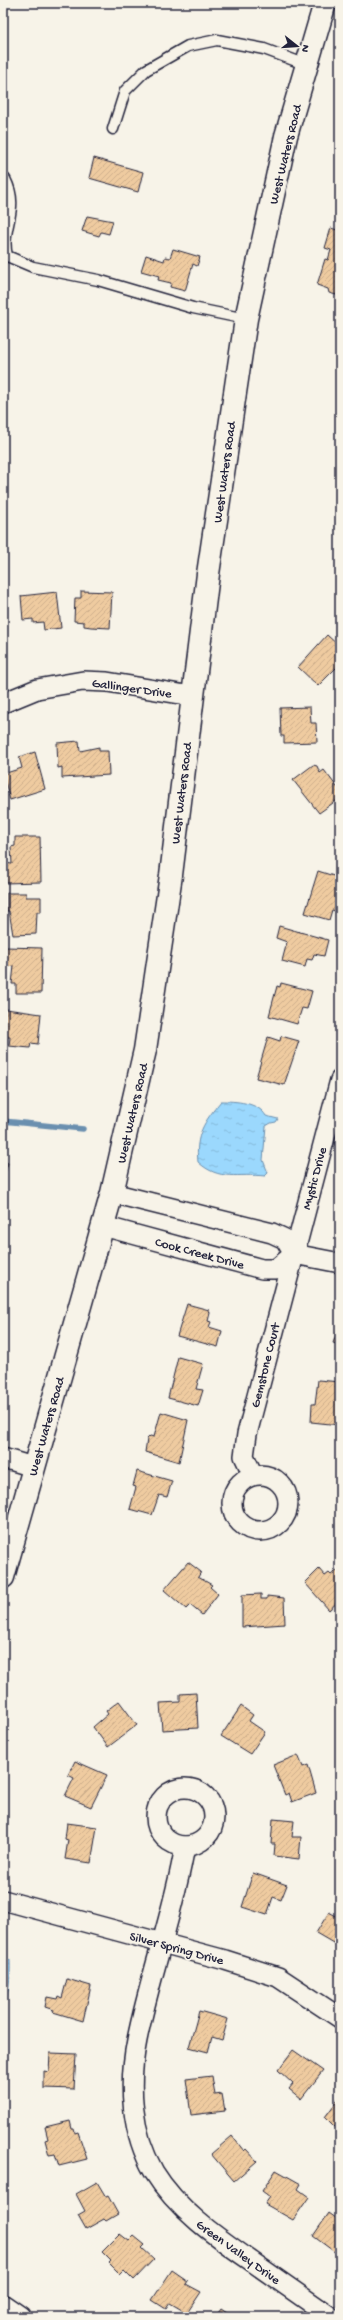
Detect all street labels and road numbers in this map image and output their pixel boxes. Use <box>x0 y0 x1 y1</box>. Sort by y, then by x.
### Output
street label: West Waters Road <box>267 102 306 206</box>
street label: West Waters Road <box>211 419 240 524</box>
street label: Gallinger Drive <box>91 676 173 703</box>
street label: West Waters Road <box>169 740 196 845</box>
street label: West Waters Road <box>115 1061 153 1165</box>
street label: Mystic Drive <box>300 1145 331 1212</box>
street label: Cook Creek Drive <box>153 1235 246 1274</box>
street label: Gemstone Court <box>249 1320 285 1410</box>
street label: West Waters Road <box>26 1374 69 1478</box>
street label: Silver Spring Drive <box>128 1930 225 1969</box>
street label: Green Valley Drive <box>193 2218 283 2289</box>

